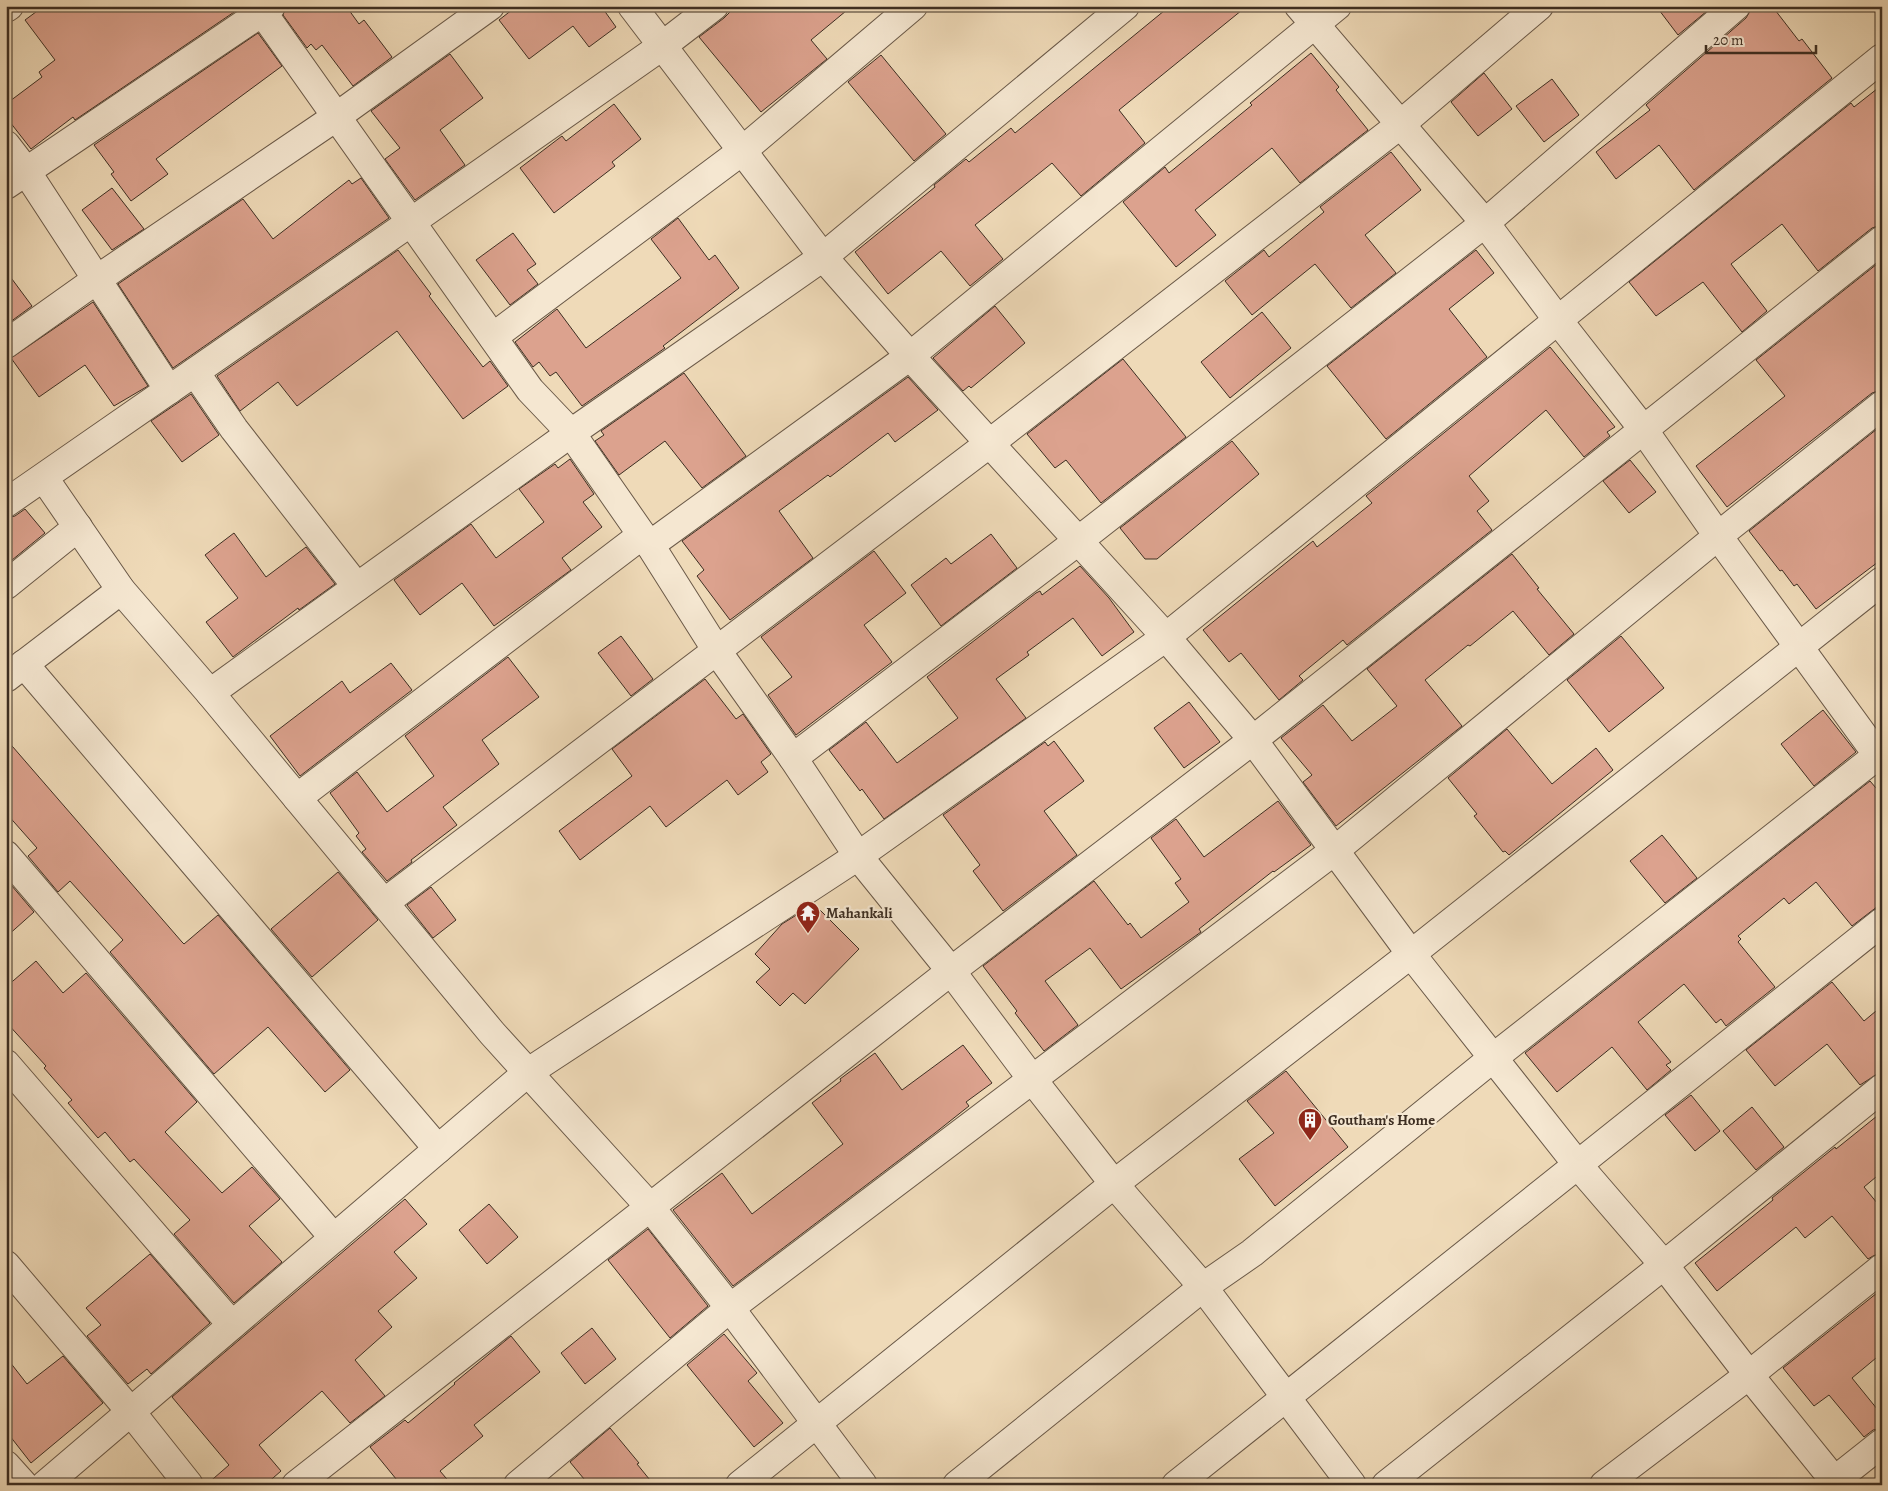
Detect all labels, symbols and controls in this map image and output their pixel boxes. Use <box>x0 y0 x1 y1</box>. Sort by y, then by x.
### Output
scale bar <box>1706 22 1816 54</box>
text: 20 m <box>1713 30 1744 50</box>
temple icon: Mahankali <box>795 900 821 934</box>
place label: Mahankali <box>826 903 893 923</box>
building icon: Goutham's Home <box>1297 1107 1323 1141</box>
place label: Goutham's Home <box>1328 1110 1435 1130</box>

